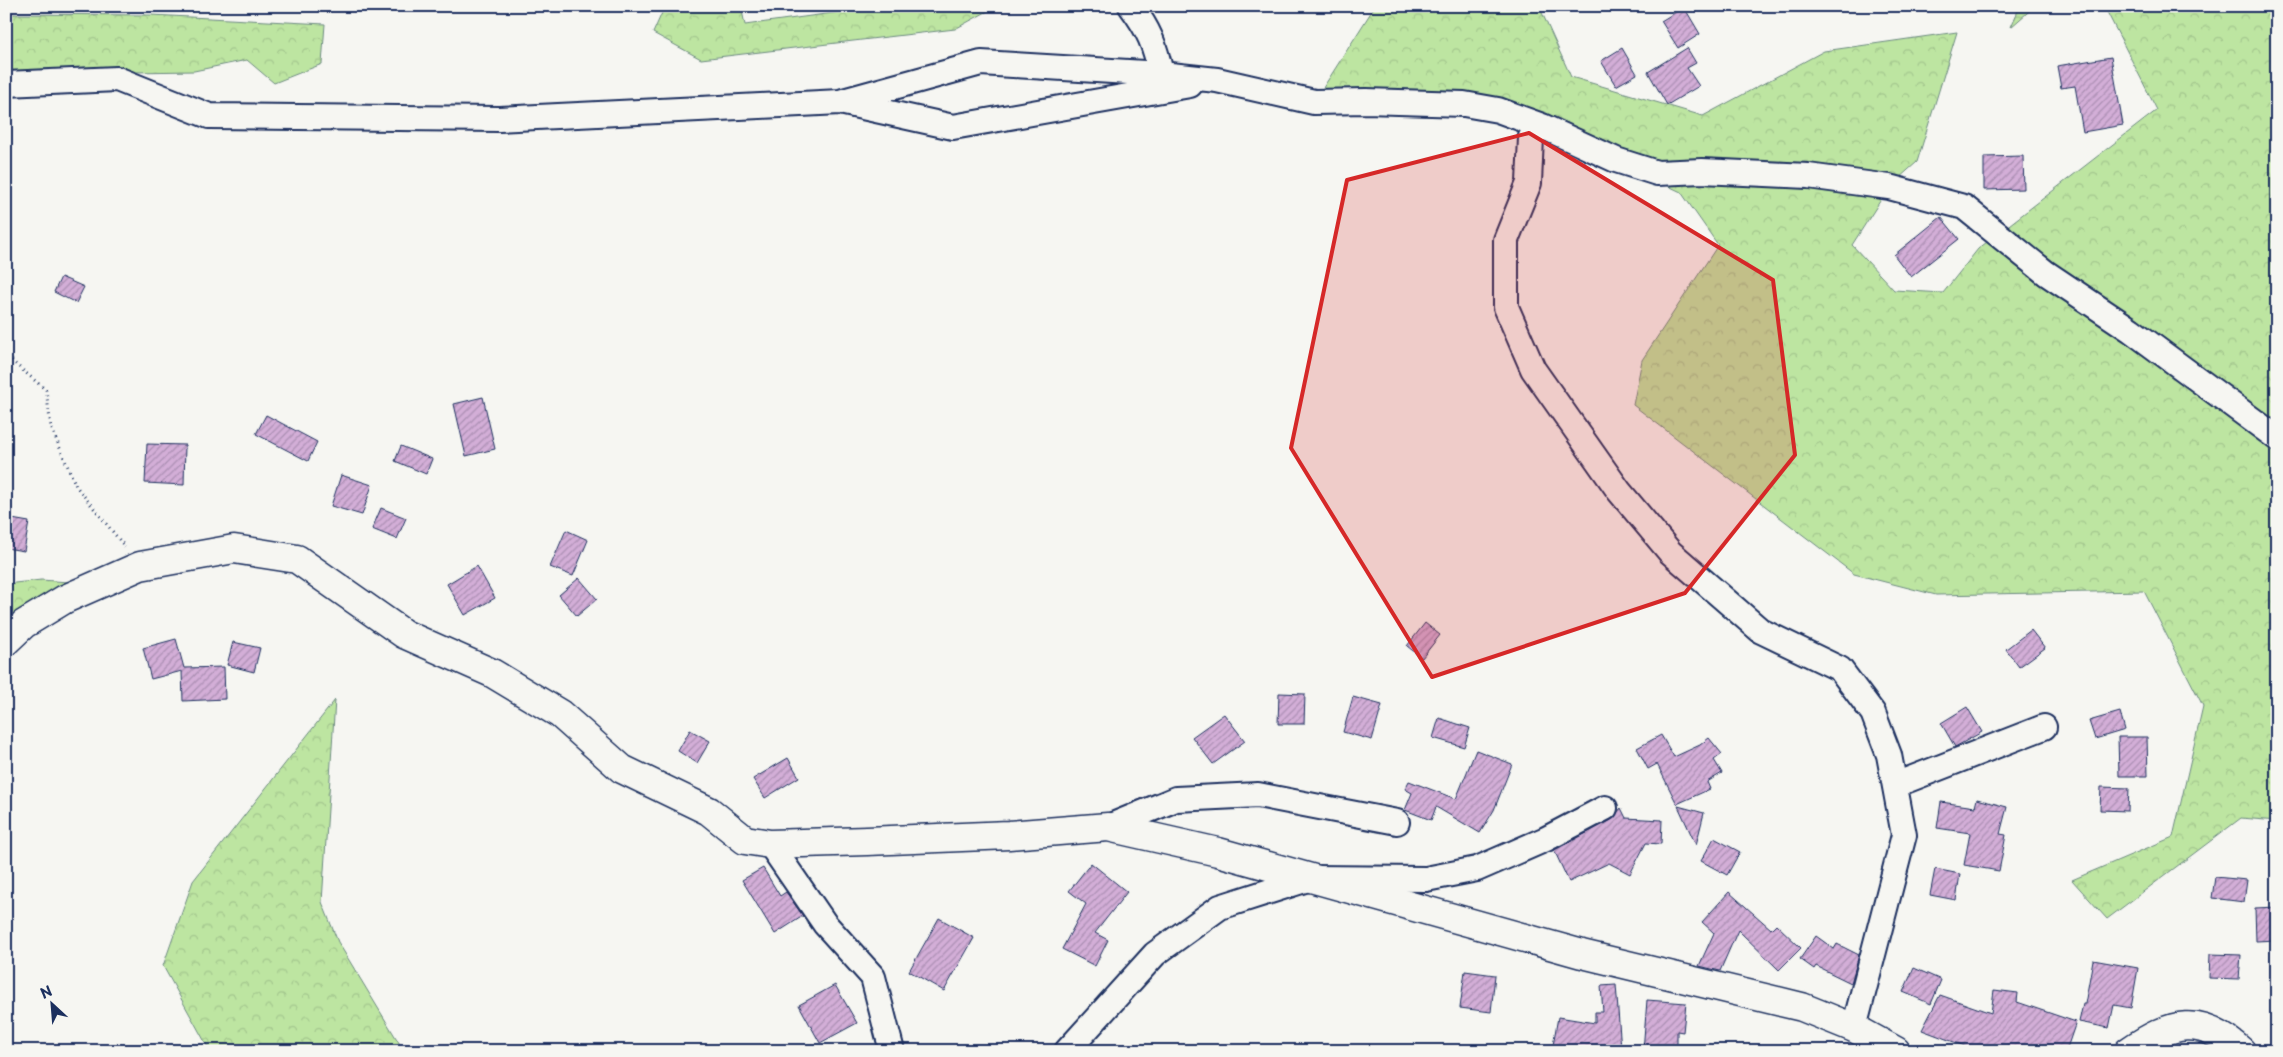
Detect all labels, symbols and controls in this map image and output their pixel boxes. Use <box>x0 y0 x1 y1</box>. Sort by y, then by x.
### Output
north arrow <box>28 980 78 1030</box>
text: N <box>36 980 56 1004</box>

